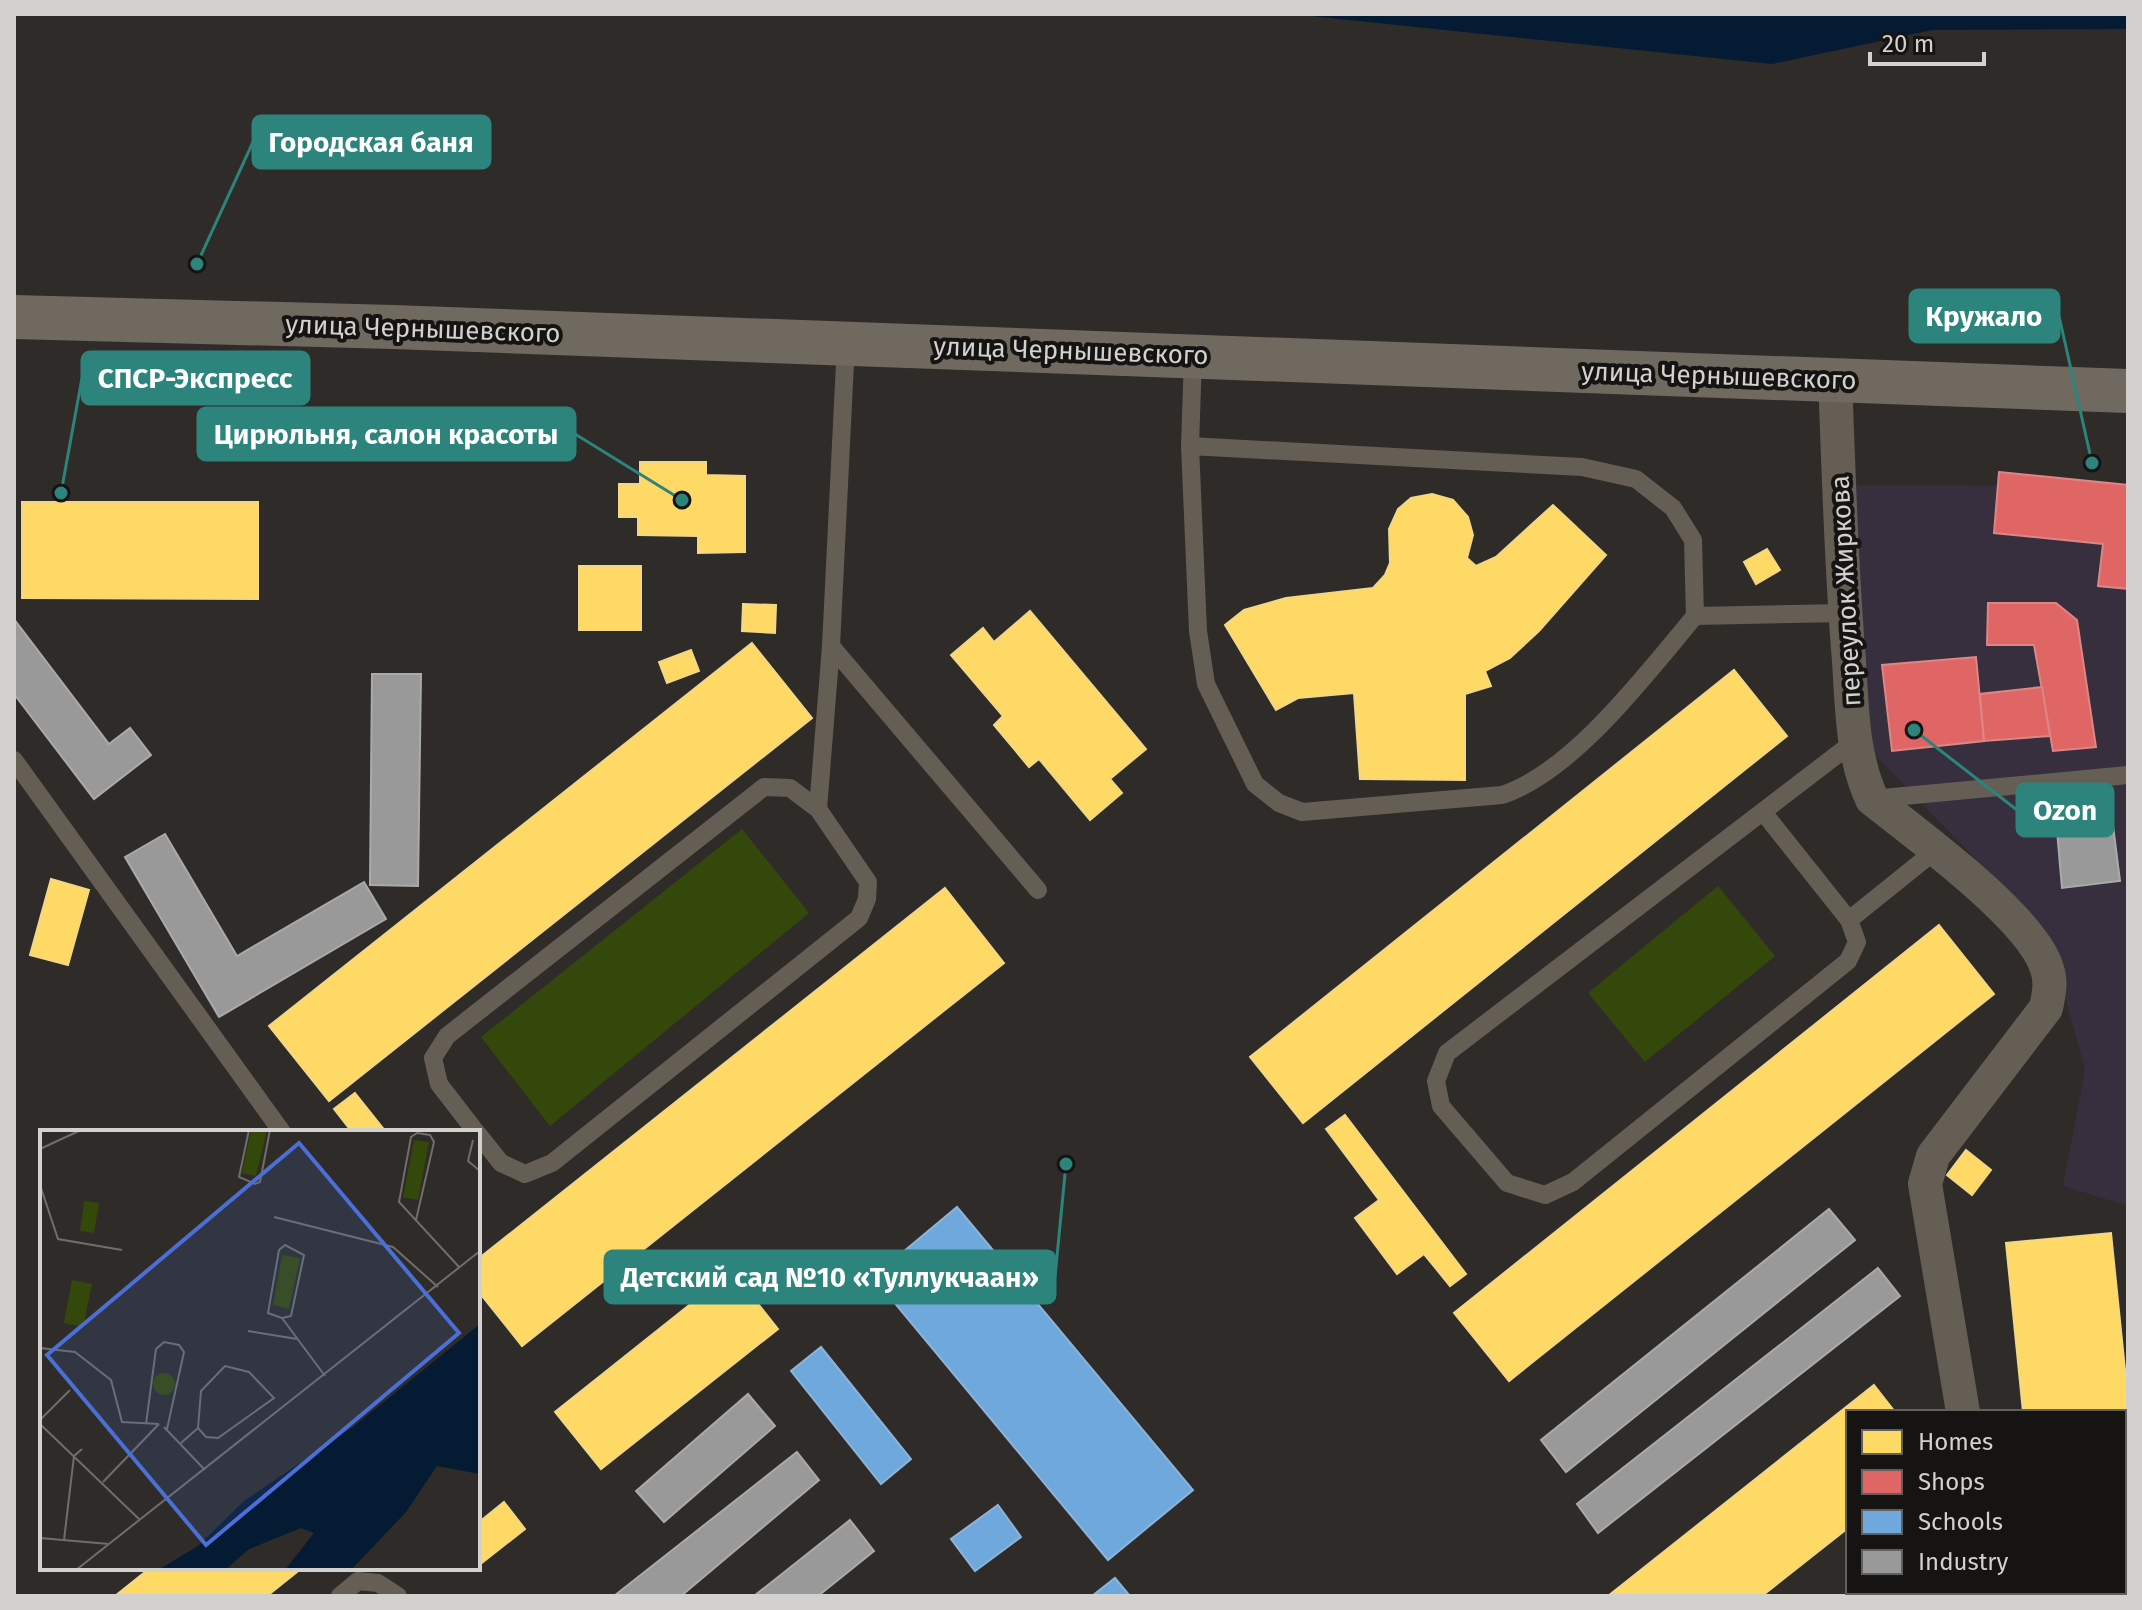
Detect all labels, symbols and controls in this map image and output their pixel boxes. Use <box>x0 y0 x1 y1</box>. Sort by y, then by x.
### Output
scale bar <box>1870 16 1984 66</box>
text: 20 m <box>1882 30 1934 58</box>
callout: Городская баня <box>253 116 490 168</box>
text: Городская баня <box>268 126 474 159</box>
callout: Кружало <box>1910 290 2059 342</box>
text: Кружало <box>1926 300 2042 333</box>
street label: улица Чернышевского <box>285 309 561 349</box>
street label: улица Чернышевского <box>933 331 1209 371</box>
callout: СПСР-Экспресс <box>82 352 309 404</box>
street label: улица Чернышевского <box>1581 356 1857 396</box>
text: СПСР-Экспресс <box>98 362 293 395</box>
callout: Цирюльня, салон красоты <box>198 408 575 460</box>
text: Цирюльня, салон красоты <box>214 418 558 451</box>
street label: переулок Жиркова <box>1824 475 1868 707</box>
callout: Ozon <box>2017 784 2113 836</box>
text: Ozon <box>2033 794 2097 827</box>
inset map <box>40 1130 480 1570</box>
callout: Детский сад №10 «Туллукчаан» <box>605 1251 1055 1303</box>
text: Детский сад №10 «Туллукчаан» <box>620 1261 1039 1294</box>
legend <box>1846 1410 2126 1594</box>
text: Homes <box>1918 1428 1993 1456</box>
text: Shops <box>1918 1468 1985 1496</box>
text: Schools <box>1918 1508 2003 1536</box>
text: Industry <box>1918 1548 2009 1576</box>

